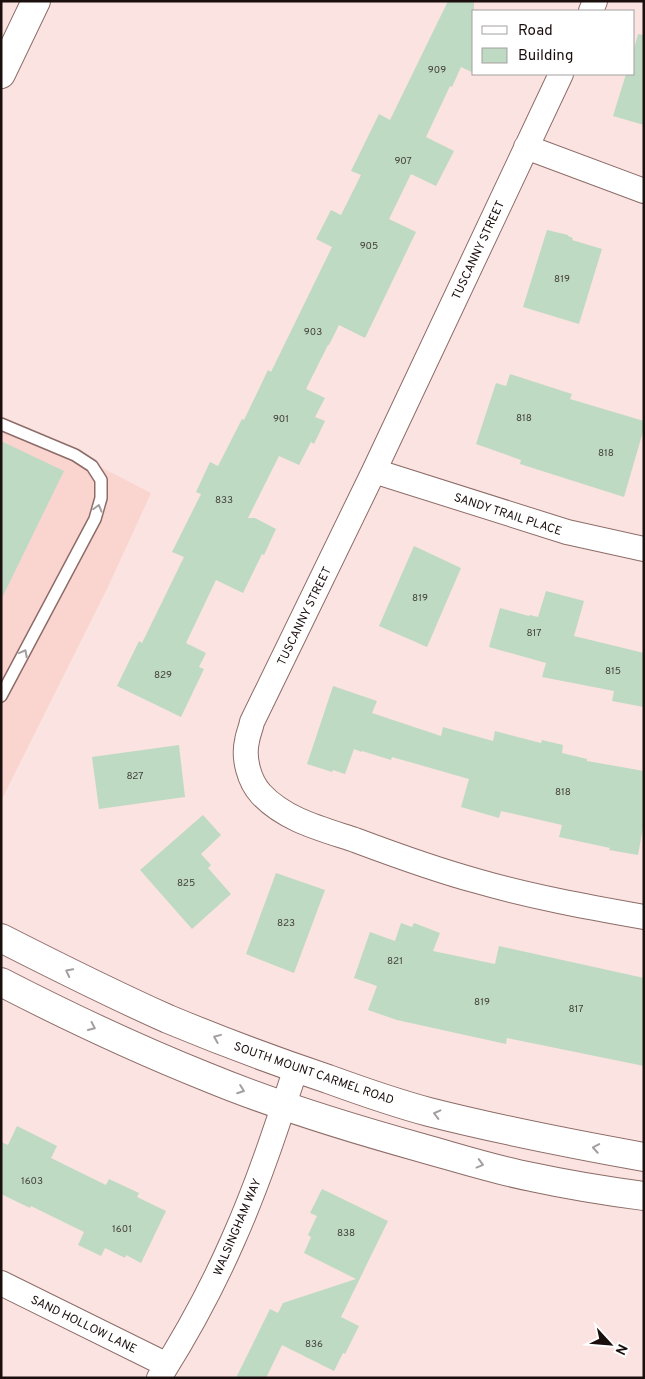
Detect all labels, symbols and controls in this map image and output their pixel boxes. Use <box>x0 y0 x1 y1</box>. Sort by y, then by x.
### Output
legend <box>472 10 635 75</box>
text: Road <box>518 22 553 41</box>
text: Building <box>518 47 573 66</box>
house number: 909 <box>428 64 446 77</box>
house number: 907 <box>394 155 412 168</box>
street label: TUSCANNY STREET <box>449 198 509 303</box>
house number: 905 <box>360 240 378 253</box>
house number: 819 <box>554 273 570 286</box>
house number: 903 <box>304 326 322 339</box>
house number: 818 <box>516 412 532 425</box>
house number: 901 <box>273 413 289 426</box>
house number: 818 <box>598 447 614 460</box>
street label: SANDY TRAIL PLACE <box>452 490 564 540</box>
house number: 833 <box>215 494 233 507</box>
one-way arrow <box>92 504 102 513</box>
street label: TUSCANNY STREET <box>274 564 336 668</box>
house number: 819 <box>412 592 428 605</box>
house number: 817 <box>526 627 542 640</box>
one-way arrow <box>18 649 28 658</box>
house number: 815 <box>605 665 621 678</box>
house number: 829 <box>154 669 172 682</box>
house number: 827 <box>126 770 144 783</box>
house number: 818 <box>555 786 571 799</box>
house number: 825 <box>177 877 195 890</box>
house number: 823 <box>277 917 295 930</box>
house number: 821 <box>387 955 403 968</box>
one-way arrow <box>65 968 74 978</box>
house number: 819 <box>474 996 490 1009</box>
house number: 817 <box>568 1003 584 1016</box>
one-way arrow <box>87 1021 96 1031</box>
one-way arrow <box>213 1034 222 1045</box>
street label: SOUTH MOUNT CARMEL ROAD <box>231 1039 396 1109</box>
one-way arrow <box>237 1084 245 1094</box>
one-way arrow <box>434 1109 442 1119</box>
one-way arrow <box>591 1144 600 1154</box>
one-way arrow <box>476 1158 485 1169</box>
house number: 1603 <box>21 1175 43 1188</box>
street label: WALSINGHAM WAY <box>210 1176 266 1278</box>
house number: 1601 <box>112 1223 132 1236</box>
house number: 838 <box>337 1227 355 1240</box>
street label: SAND HOLLOW LANE <box>28 1292 139 1358</box>
north arrow <box>585 1319 635 1369</box>
house number: 836 <box>305 1338 323 1351</box>
text: N <box>610 1341 630 1357</box>

